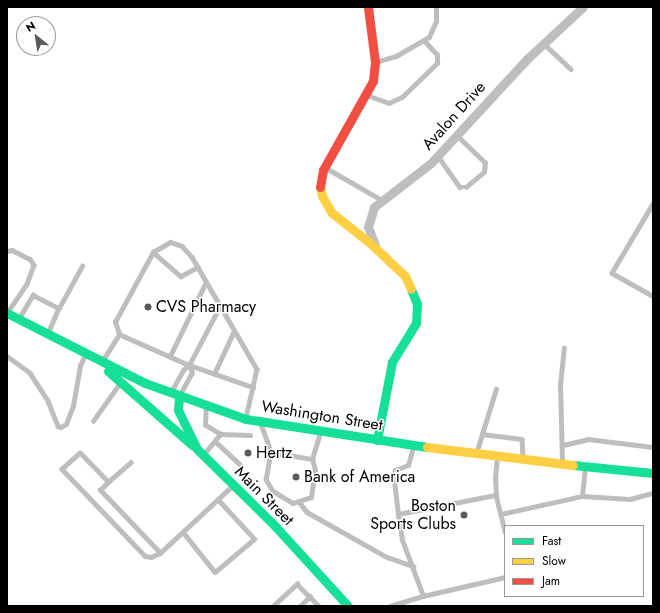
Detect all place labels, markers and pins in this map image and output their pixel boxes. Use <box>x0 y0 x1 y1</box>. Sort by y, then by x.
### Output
place label: CVS Pharmacy <box>156 297 256 317</box>
marker: CVS Pharmacy <box>143 302 153 312</box>
place label: Hertz <box>256 443 292 463</box>
marker: Hertz <box>243 448 253 458</box>
place label: Bank of America <box>304 467 415 487</box>
marker: Bank of America <box>291 472 301 482</box>
place label: Boston Sports Clubs <box>370 496 456 534</box>
marker: Boston Sports Clubs <box>459 510 469 520</box>

